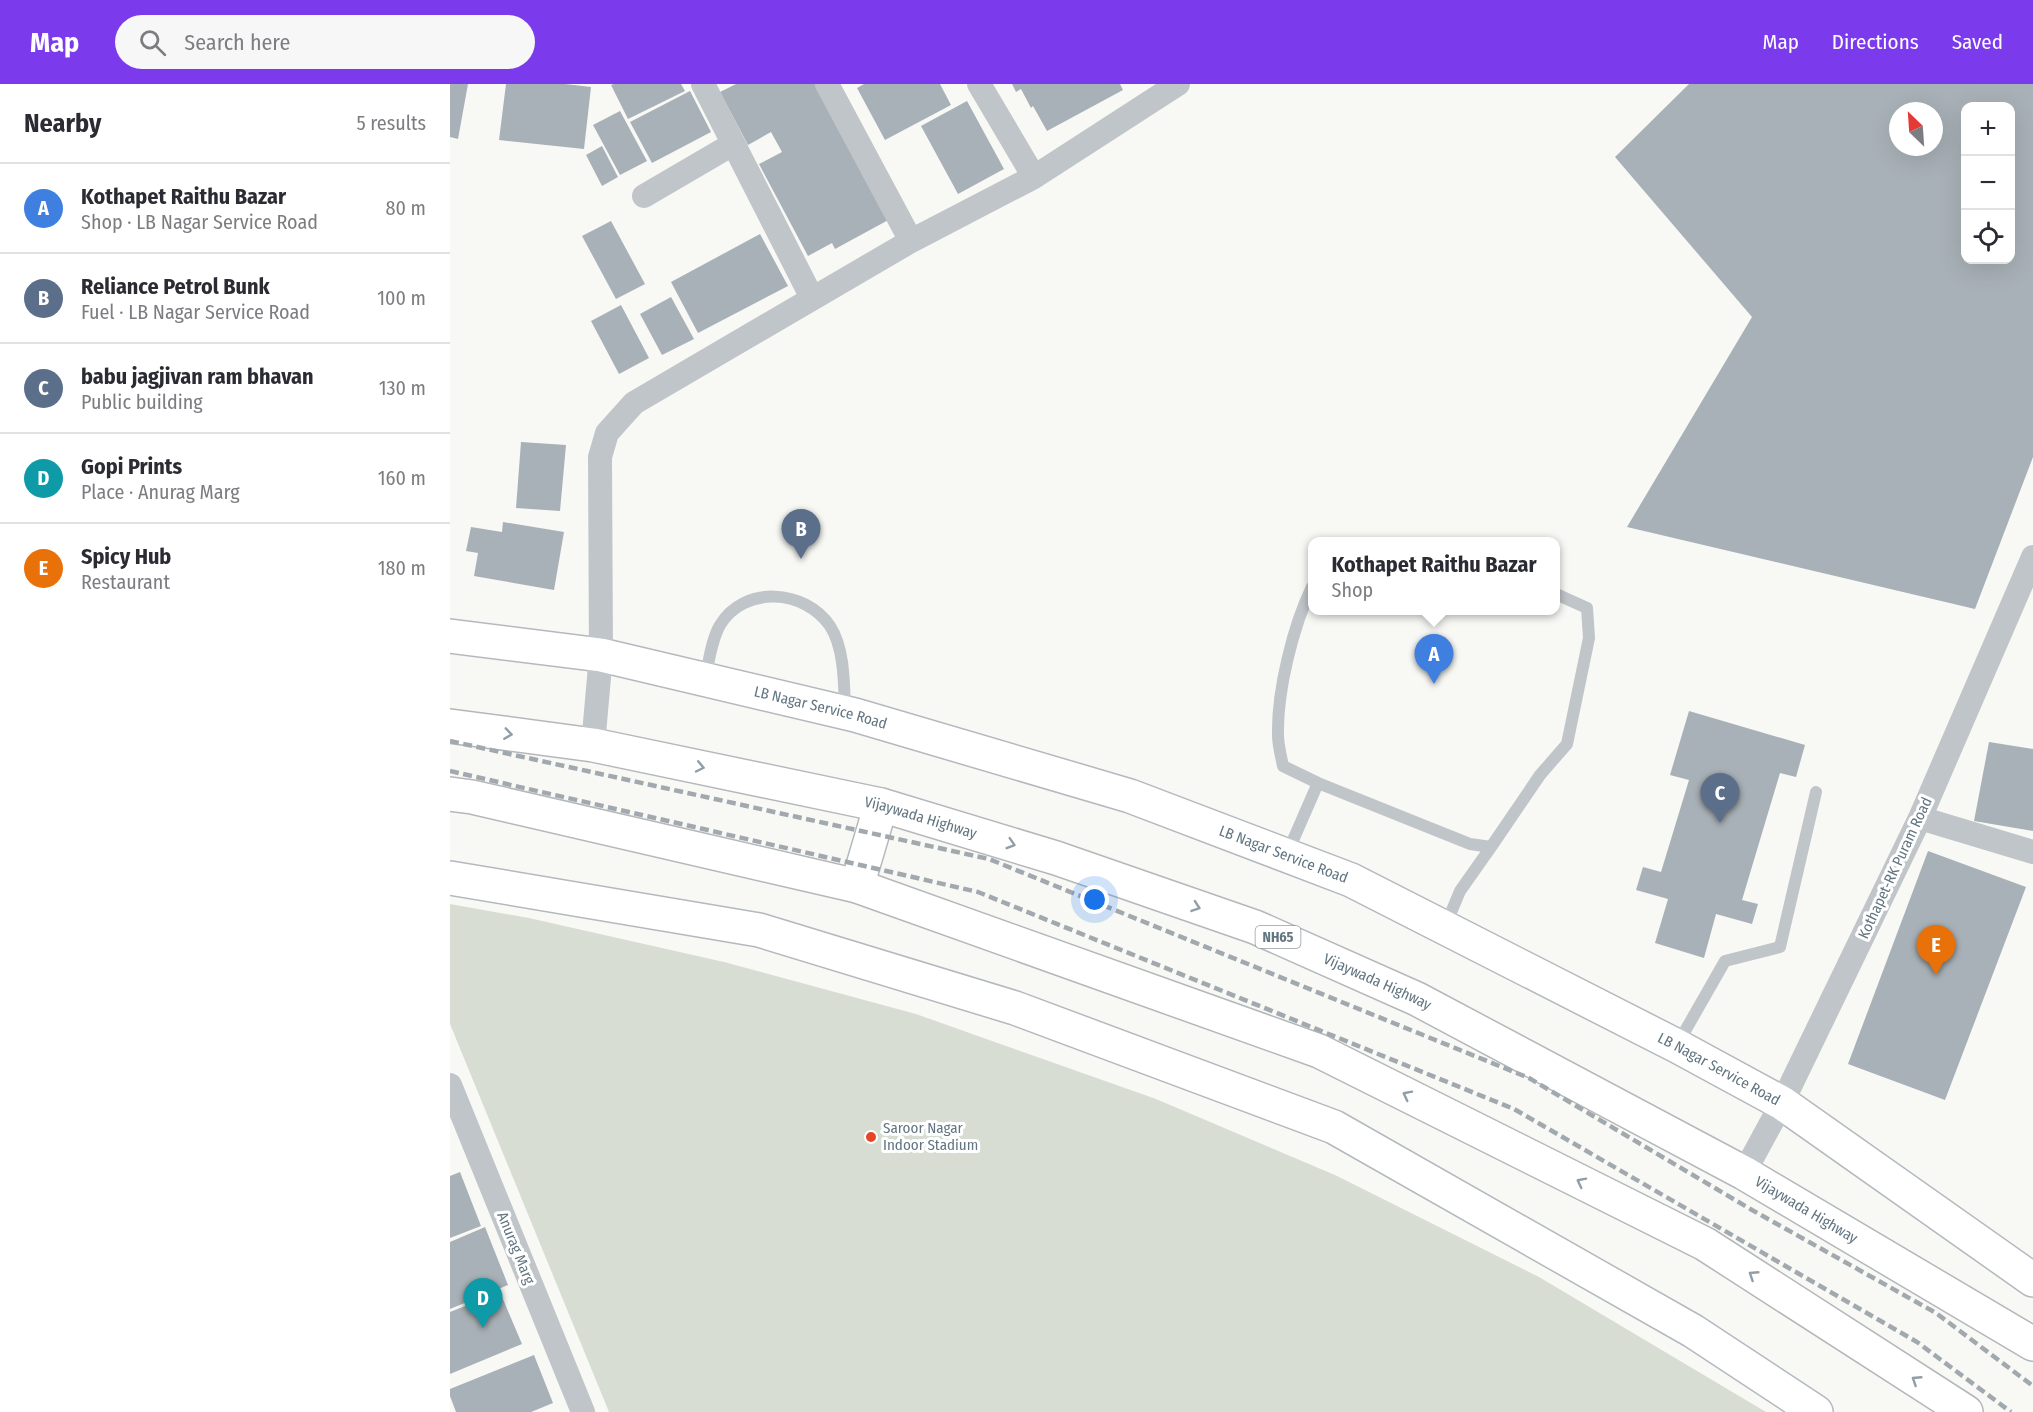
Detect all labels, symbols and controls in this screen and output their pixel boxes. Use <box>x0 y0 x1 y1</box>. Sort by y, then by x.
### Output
search box <box>115 15 535 69</box>
text: Map <box>30 26 79 59</box>
icon: search <box>136 26 169 59</box>
text: Search here <box>184 29 290 56</box>
text: Map <box>1762 29 1799 55</box>
text: Directions <box>1832 29 1919 55</box>
text: Saved <box>1952 29 2003 55</box>
north arrow <box>1889 102 1943 156</box>
map controls <box>1961 102 2015 264</box>
button: + <box>1961 102 2015 156</box>
text: Nearby <box>24 108 101 139</box>
text: 5 results <box>356 111 426 135</box>
button: − <box>1961 156 2015 210</box>
text: Kothapet Raithu Bazar <box>81 183 286 210</box>
text: A <box>38 196 49 220</box>
text: 80 m <box>386 196 426 220</box>
text: Shop · LB Nagar Service Road <box>81 210 318 234</box>
button: locate <box>1961 210 2015 264</box>
text: Reliance Petrol Bunk <box>81 273 270 300</box>
text: B <box>38 286 49 310</box>
text: 100 m <box>377 286 426 310</box>
text: Fuel · LB Nagar Service Road <box>81 300 310 324</box>
text: babu jagjivan ram bhavan <box>81 363 314 390</box>
text: C <box>38 376 49 400</box>
text: 130 m <box>379 376 426 400</box>
text: Public building <box>81 390 203 414</box>
text: Gopi Prints <box>81 453 182 480</box>
text: D <box>38 466 49 490</box>
text: 160 m <box>378 466 426 490</box>
text: Place · Anurag Marg <box>81 480 240 504</box>
pin: B <box>782 510 820 559</box>
popup <box>1308 537 1560 615</box>
text: Spicy Hub <box>81 543 171 570</box>
text: Kothapet Raithu Bazar <box>1332 551 1537 578</box>
text: E <box>39 556 48 580</box>
text: 180 m <box>378 556 426 580</box>
text: Restaurant <box>81 570 170 594</box>
text: Shop <box>1332 578 1373 602</box>
pin: A <box>1414 634 1454 684</box>
street label: LB Nagar Service Road <box>752 682 889 733</box>
one-way arrow <box>503 727 513 739</box>
one-way arrow <box>695 760 705 773</box>
pin: C <box>1700 774 1740 823</box>
street label: Vijaywada Highway <box>863 793 979 843</box>
street label: Kothapet-RK Puram Road <box>1854 794 1936 942</box>
street label: LB Nagar Service Road <box>1216 822 1350 887</box>
one-way arrow <box>1005 837 1016 849</box>
your location <box>1080 885 1109 914</box>
one-way arrow <box>1190 899 1201 912</box>
road number: NH65 <box>1256 926 1300 948</box>
pin: E <box>1916 926 1956 975</box>
street label: Vijaywada Highway <box>1321 950 1435 1014</box>
street label: LB Nagar Service Road <box>1655 1029 1783 1109</box>
one-way arrow <box>1402 1090 1413 1102</box>
place label: Saroor Nagar Indoor Stadium <box>883 1119 978 1154</box>
marker: Saroor Nagar Indoor Stadium <box>864 1130 878 1144</box>
street label: Vijaywada Highway <box>1752 1173 1861 1247</box>
one-way arrow <box>1577 1178 1588 1189</box>
street label: Anurag Marg <box>493 1209 539 1287</box>
one-way arrow <box>1748 1271 1759 1282</box>
pin: D <box>464 1278 502 1328</box>
one-way arrow <box>1912 1377 1923 1388</box>

